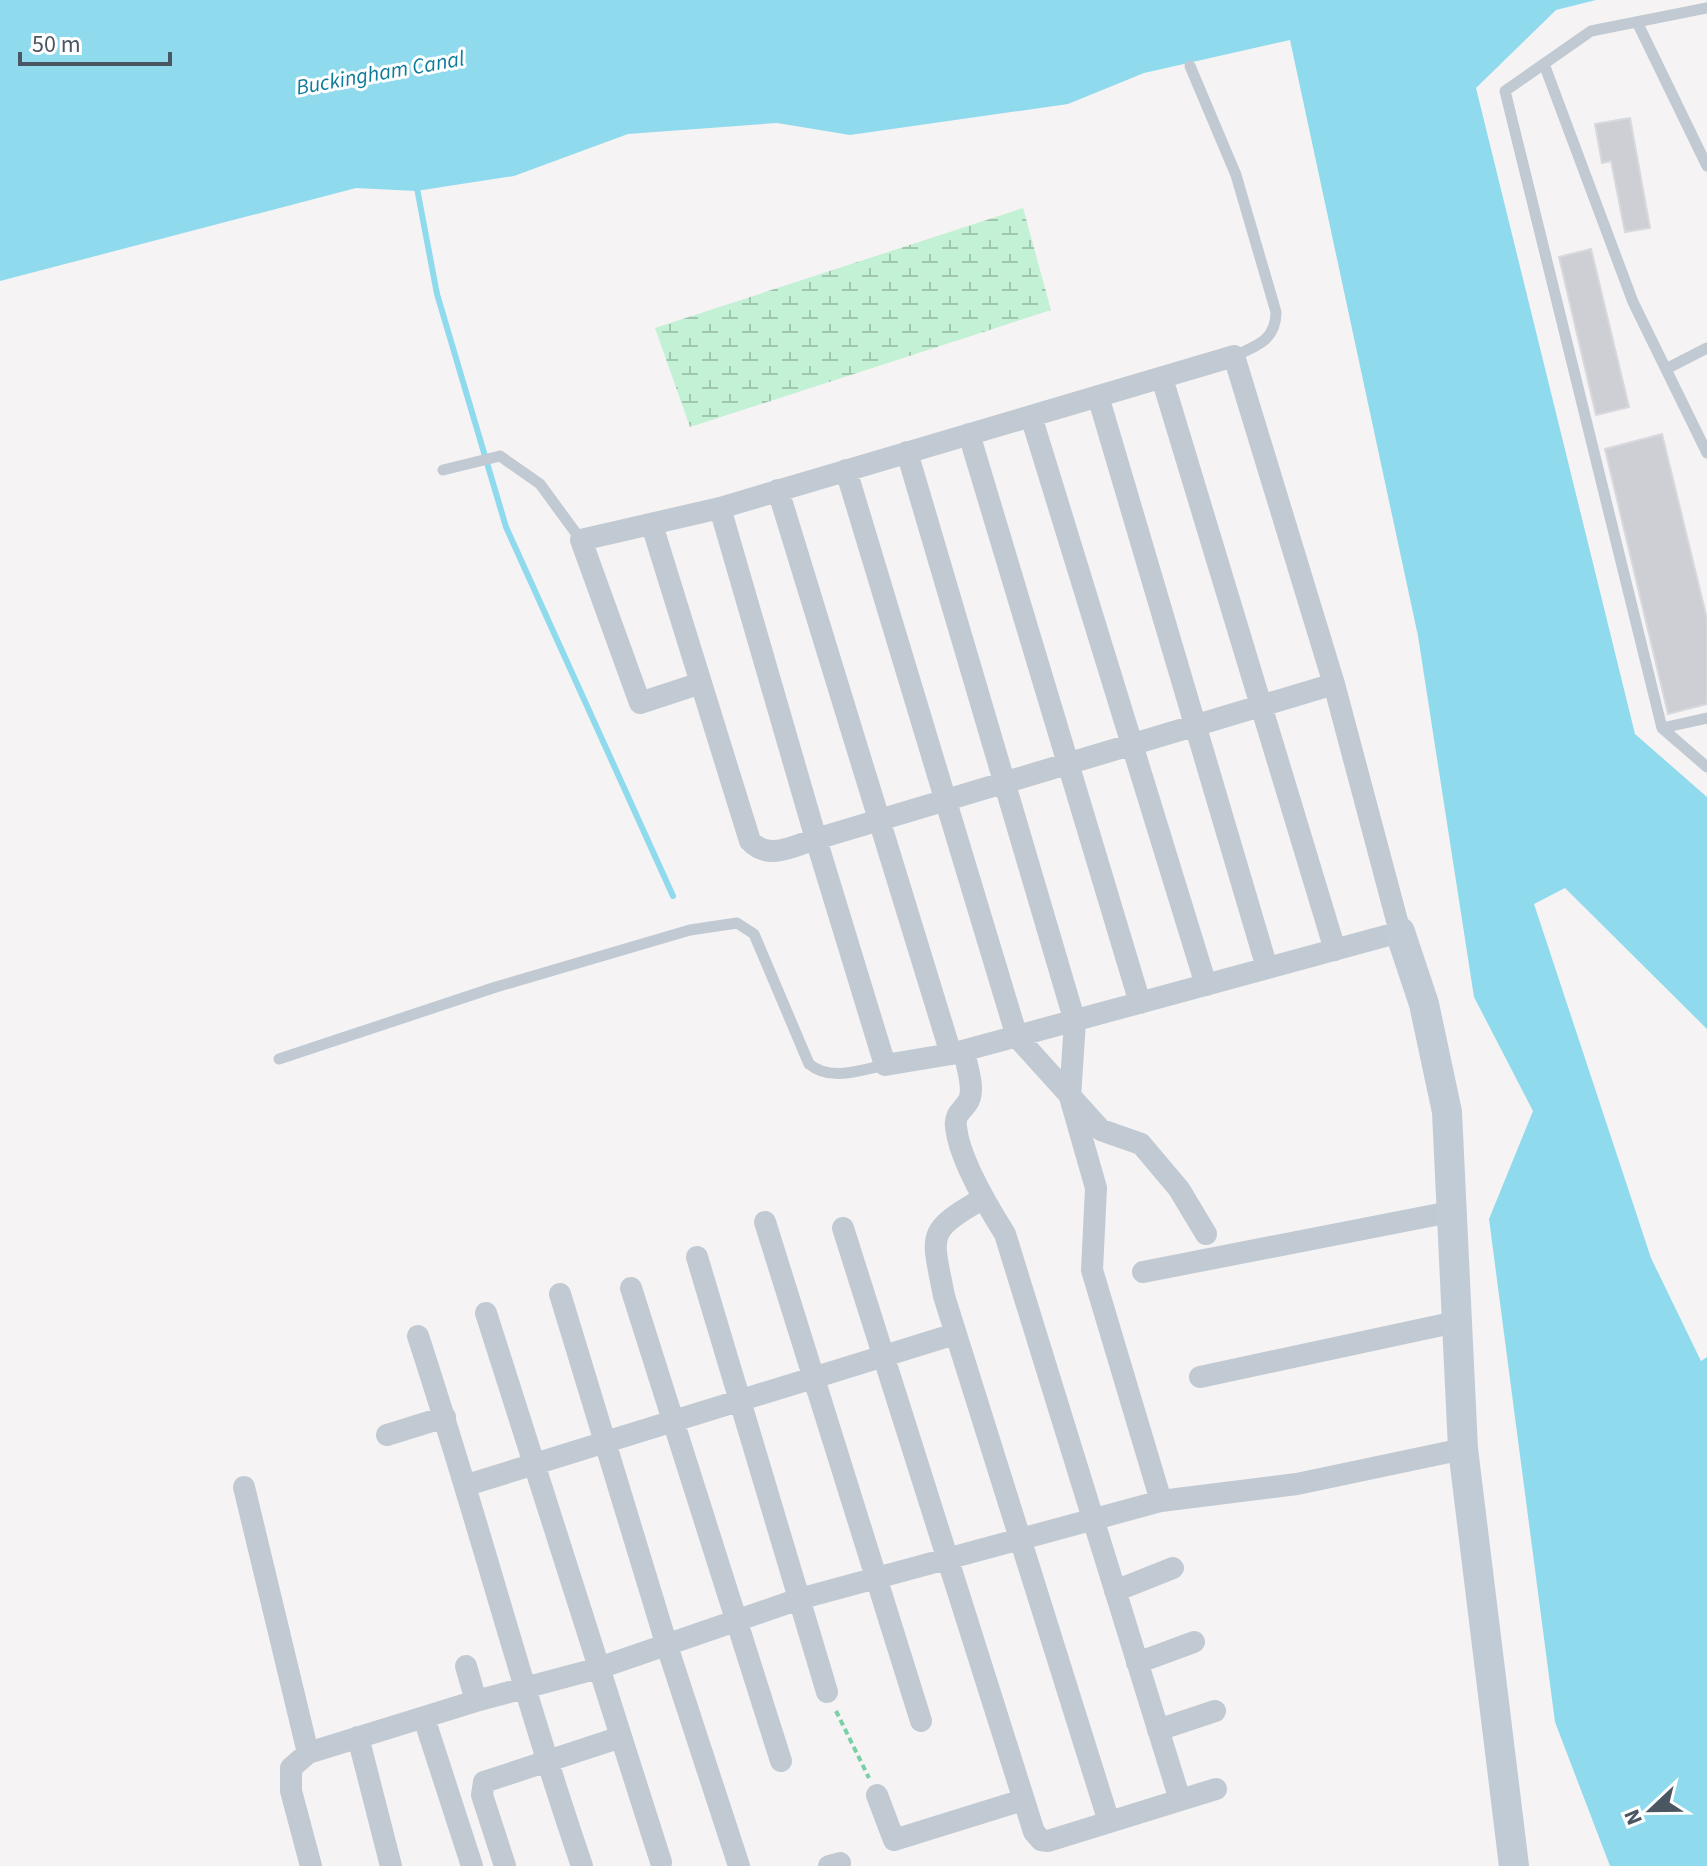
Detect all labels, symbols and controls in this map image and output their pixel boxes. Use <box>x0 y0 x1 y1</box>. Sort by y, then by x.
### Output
scale bar <box>20 16 170 66</box>
text: 50 m <box>32 27 81 62</box>
water label: Buckingham Canal <box>293 42 467 104</box>
north arrow <box>1611 1770 1691 1850</box>
text: N <box>1616 1804 1651 1830</box>

